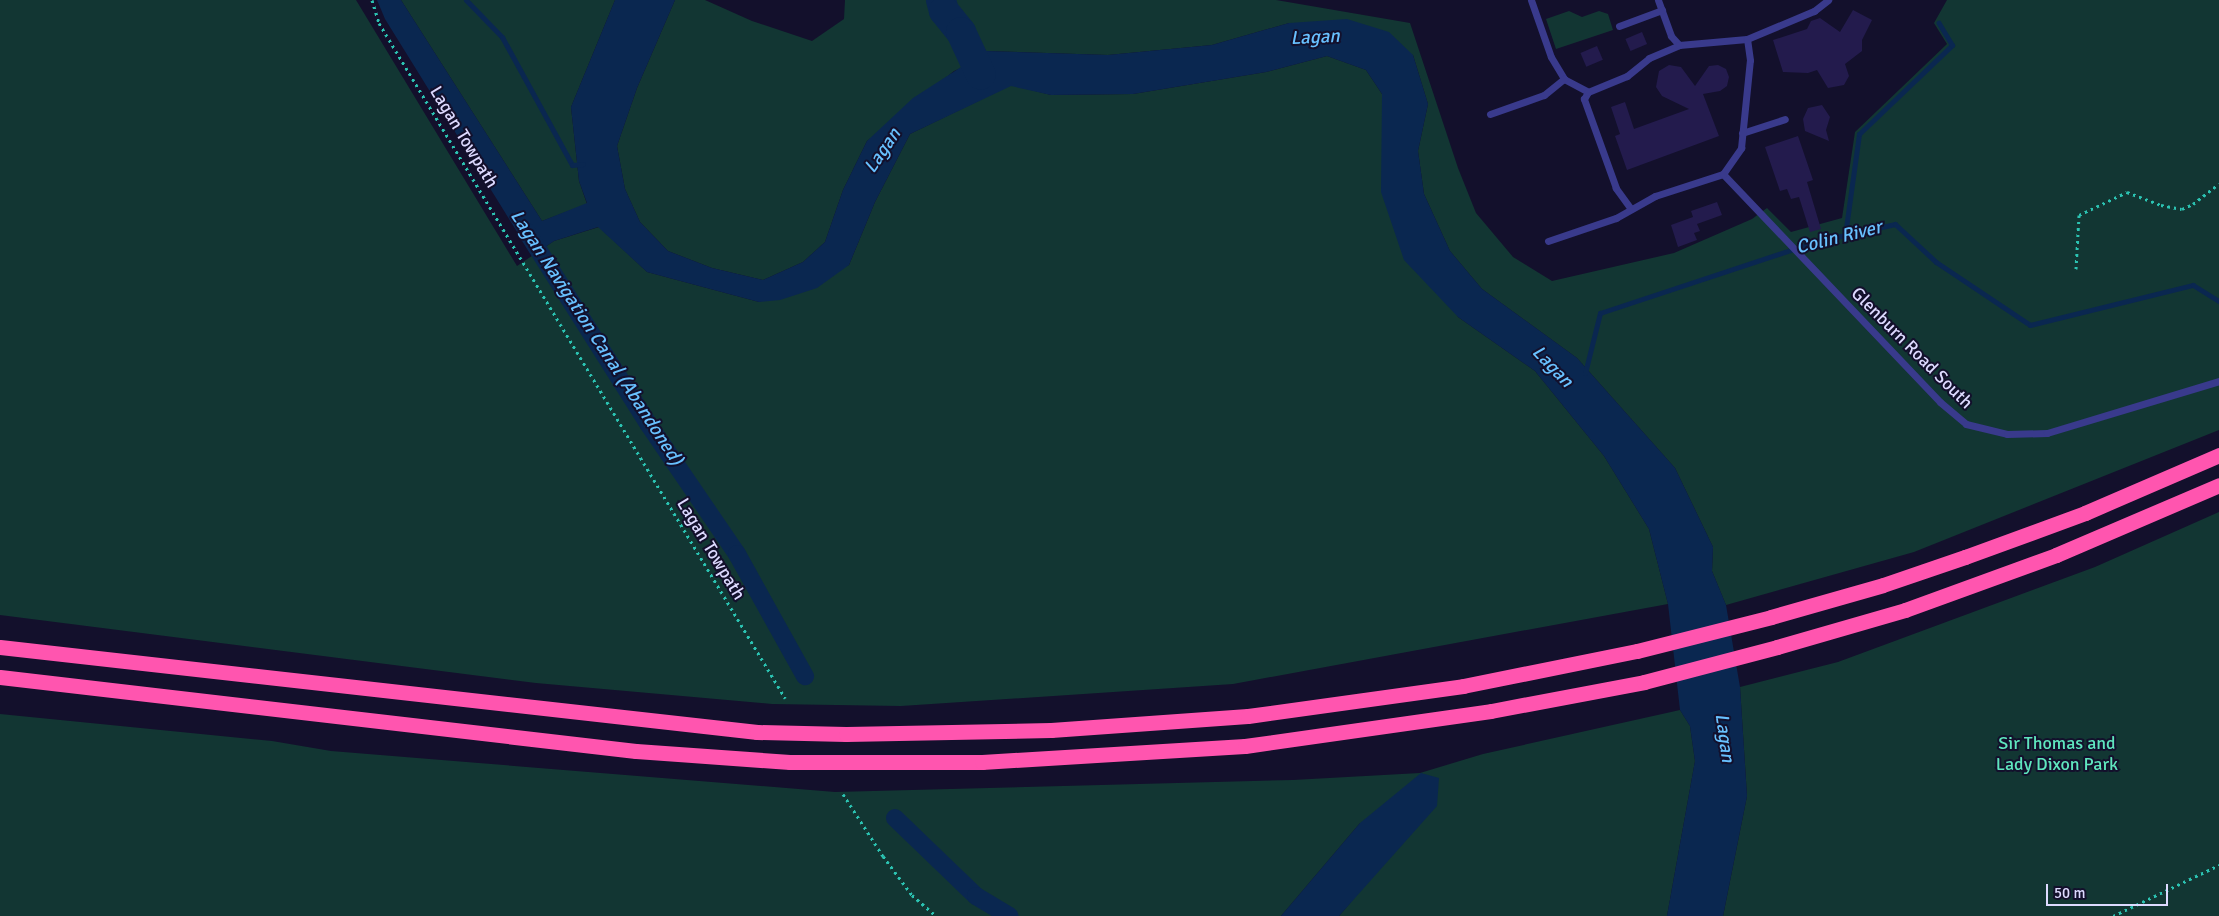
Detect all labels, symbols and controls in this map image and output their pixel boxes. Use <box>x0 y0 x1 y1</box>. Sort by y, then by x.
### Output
water label: Lagan <box>1290 25 1340 51</box>
street label: Lagan Towpath <box>425 82 503 192</box>
water label: Lagan <box>860 124 906 178</box>
water label: Lagan Navigation Canal (Abandoned) <box>505 206 687 470</box>
water label: Colin River <box>1794 216 1884 260</box>
street label: Glenburn Road South <box>1847 283 1977 413</box>
water label: Lagan <box>1527 341 1577 393</box>
street label: Lagan Towpath <box>672 494 750 604</box>
water label: Lagan <box>1709 712 1739 764</box>
park label: Sir Thomas and Lady Dixon Park <box>1996 733 2118 776</box>
scale bar <box>2049 874 2172 906</box>
text: 50 m <box>2054 884 2085 902</box>

